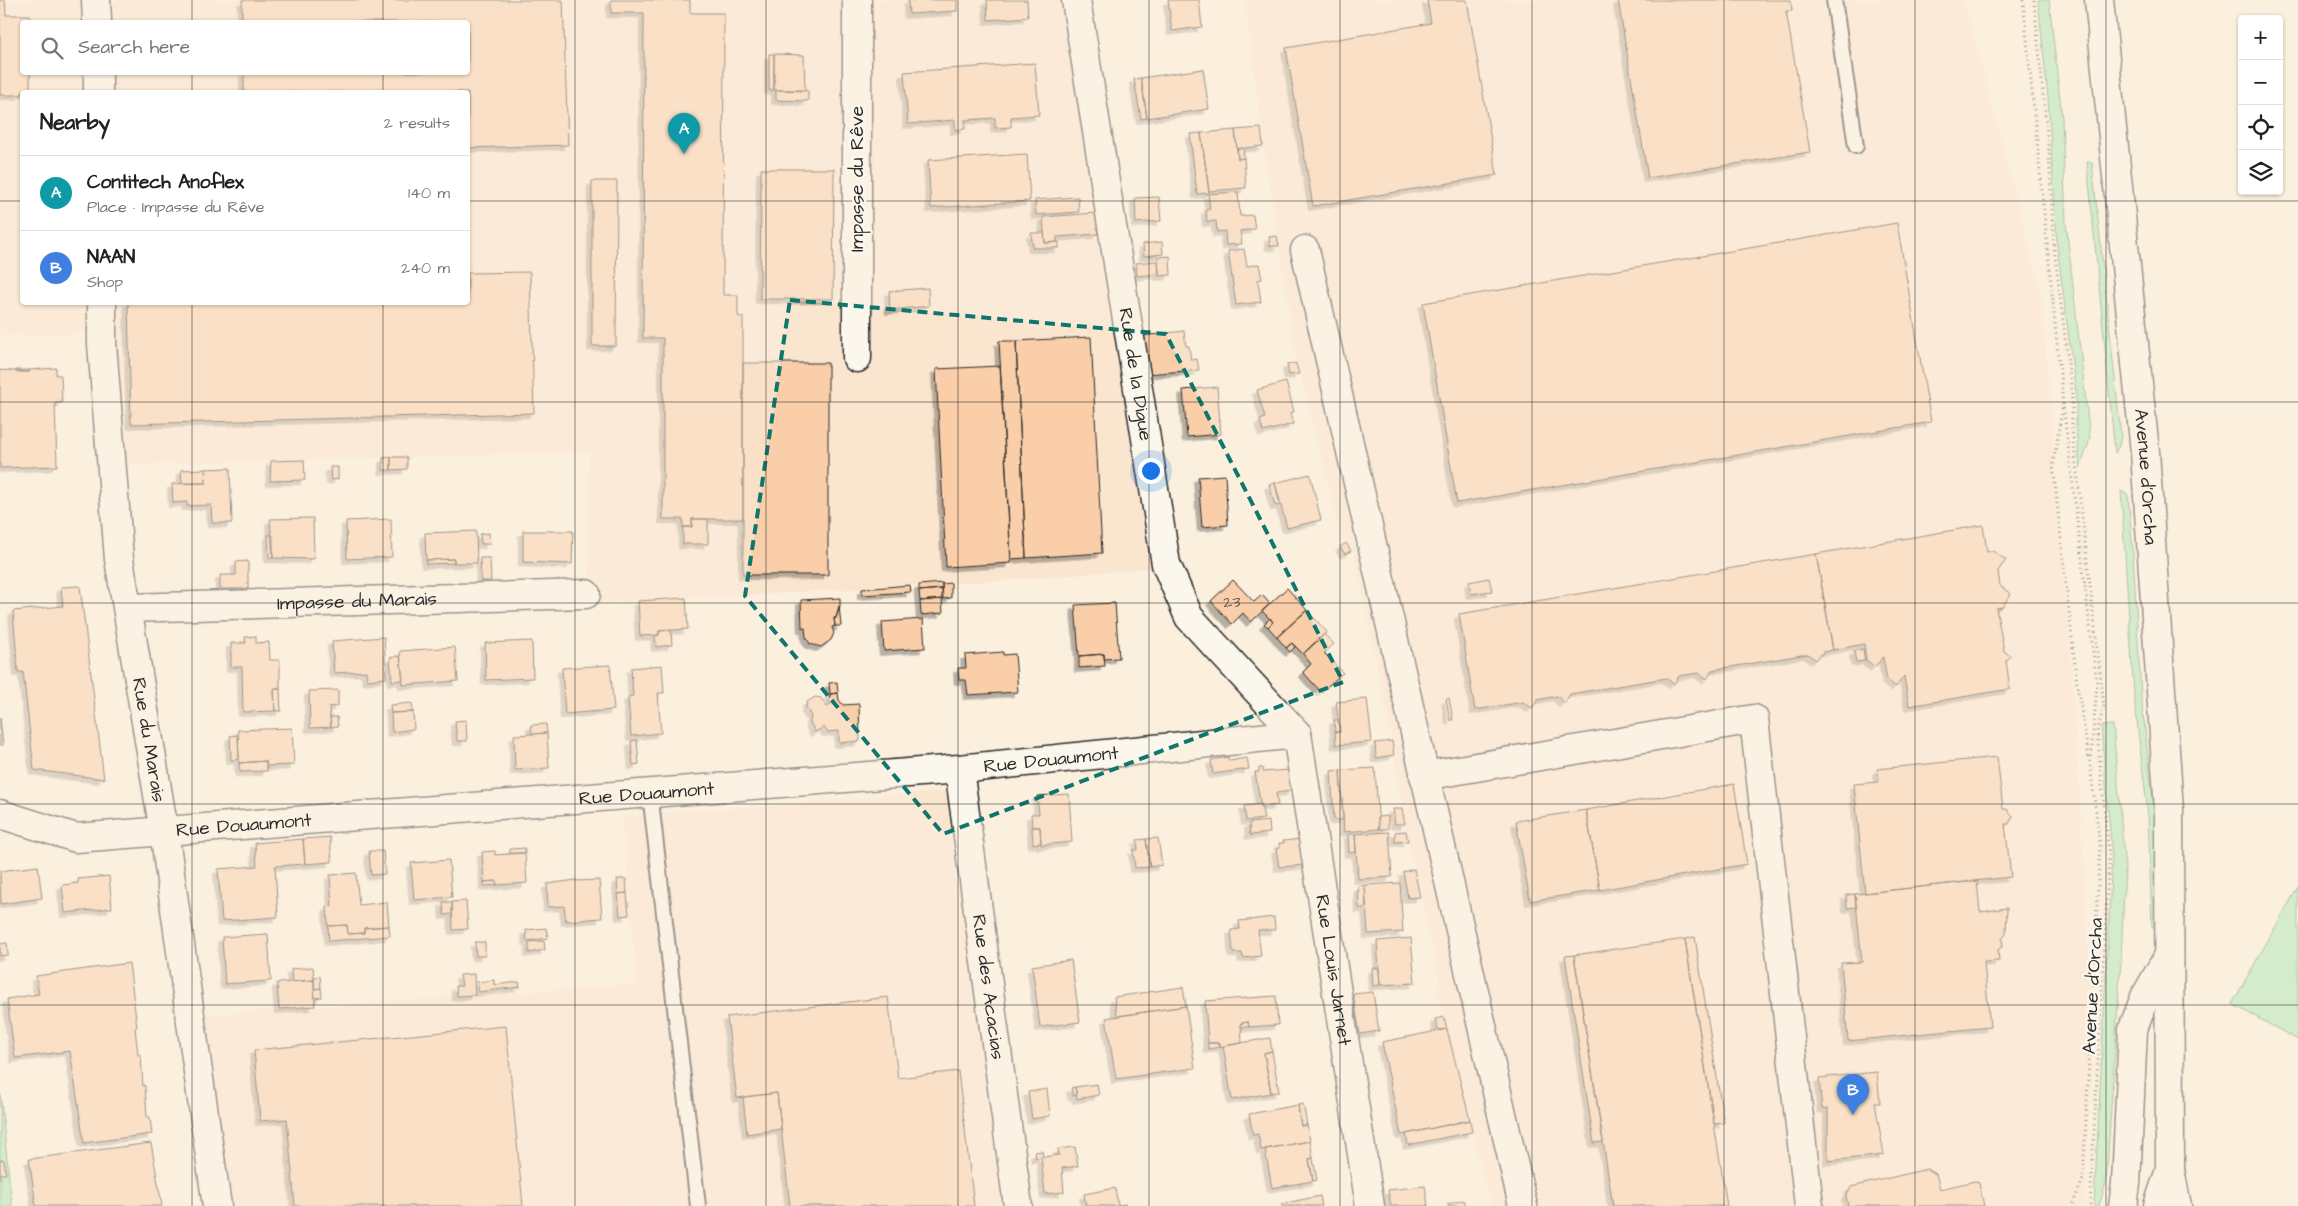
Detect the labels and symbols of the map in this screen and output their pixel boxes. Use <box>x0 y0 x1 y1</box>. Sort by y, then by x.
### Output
street label: Impasse du Rêve <box>844 106 871 252</box>
pin: A <box>668 113 700 154</box>
street label: Rue de la Digue <box>1112 306 1160 443</box>
street label: Avenue d'Orcha <box>2127 407 2165 546</box>
your location <box>1138 458 1164 484</box>
street label: Impasse du Marais <box>277 585 437 617</box>
house number: 23 <box>1223 591 1241 613</box>
street label: Rue du Marais <box>125 675 173 804</box>
street label: Rue Douaumont <box>982 739 1120 780</box>
street label: Rue Douaumont <box>578 775 716 812</box>
street label: Rue Douaumont <box>175 806 313 844</box>
street label: Rue Louis Jarnet <box>1309 893 1359 1048</box>
street label: Rue des Acacias <box>965 913 1012 1061</box>
street label: Avenue d'Orcha <box>2076 917 2110 1055</box>
pin: B <box>1837 1074 1869 1115</box>

